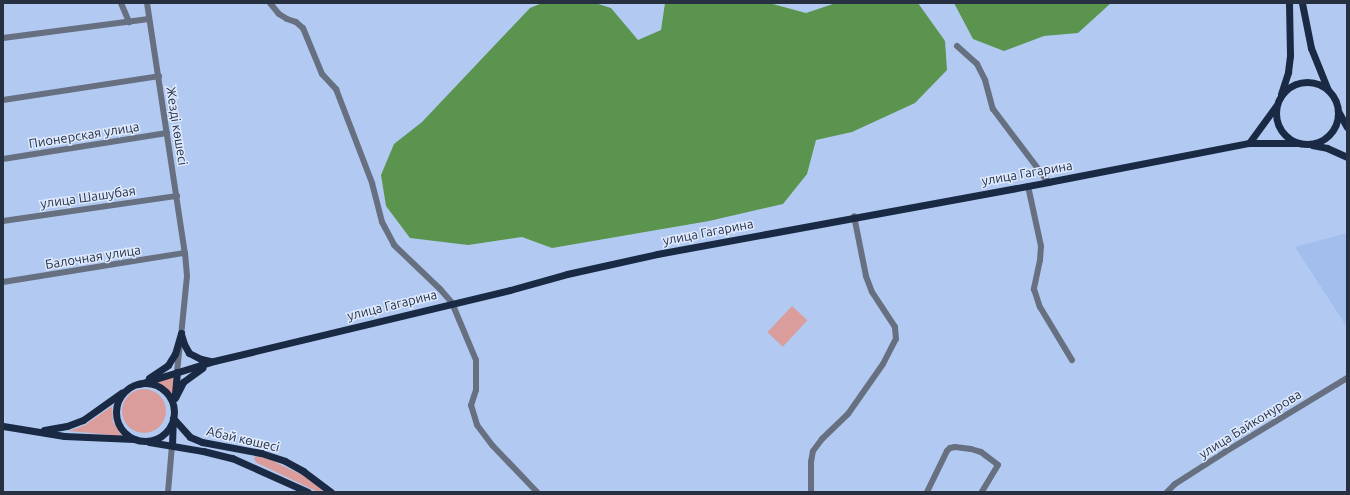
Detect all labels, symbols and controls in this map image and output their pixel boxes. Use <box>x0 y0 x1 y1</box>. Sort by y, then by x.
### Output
street label: Жезді көшесі <box>163 86 191 166</box>
street label: Пионерская улица <box>28 119 140 151</box>
street label: улица Гагарина <box>980 157 1074 189</box>
street label: улица Шашубая <box>39 183 137 211</box>
street label: улица Гагарина <box>661 216 755 248</box>
street label: Балочная улица <box>44 242 142 272</box>
street label: улица Гагарина <box>345 286 439 324</box>
street label: улица Байконурова <box>1196 386 1304 462</box>
street label: Абай көшесі <box>205 423 281 455</box>

